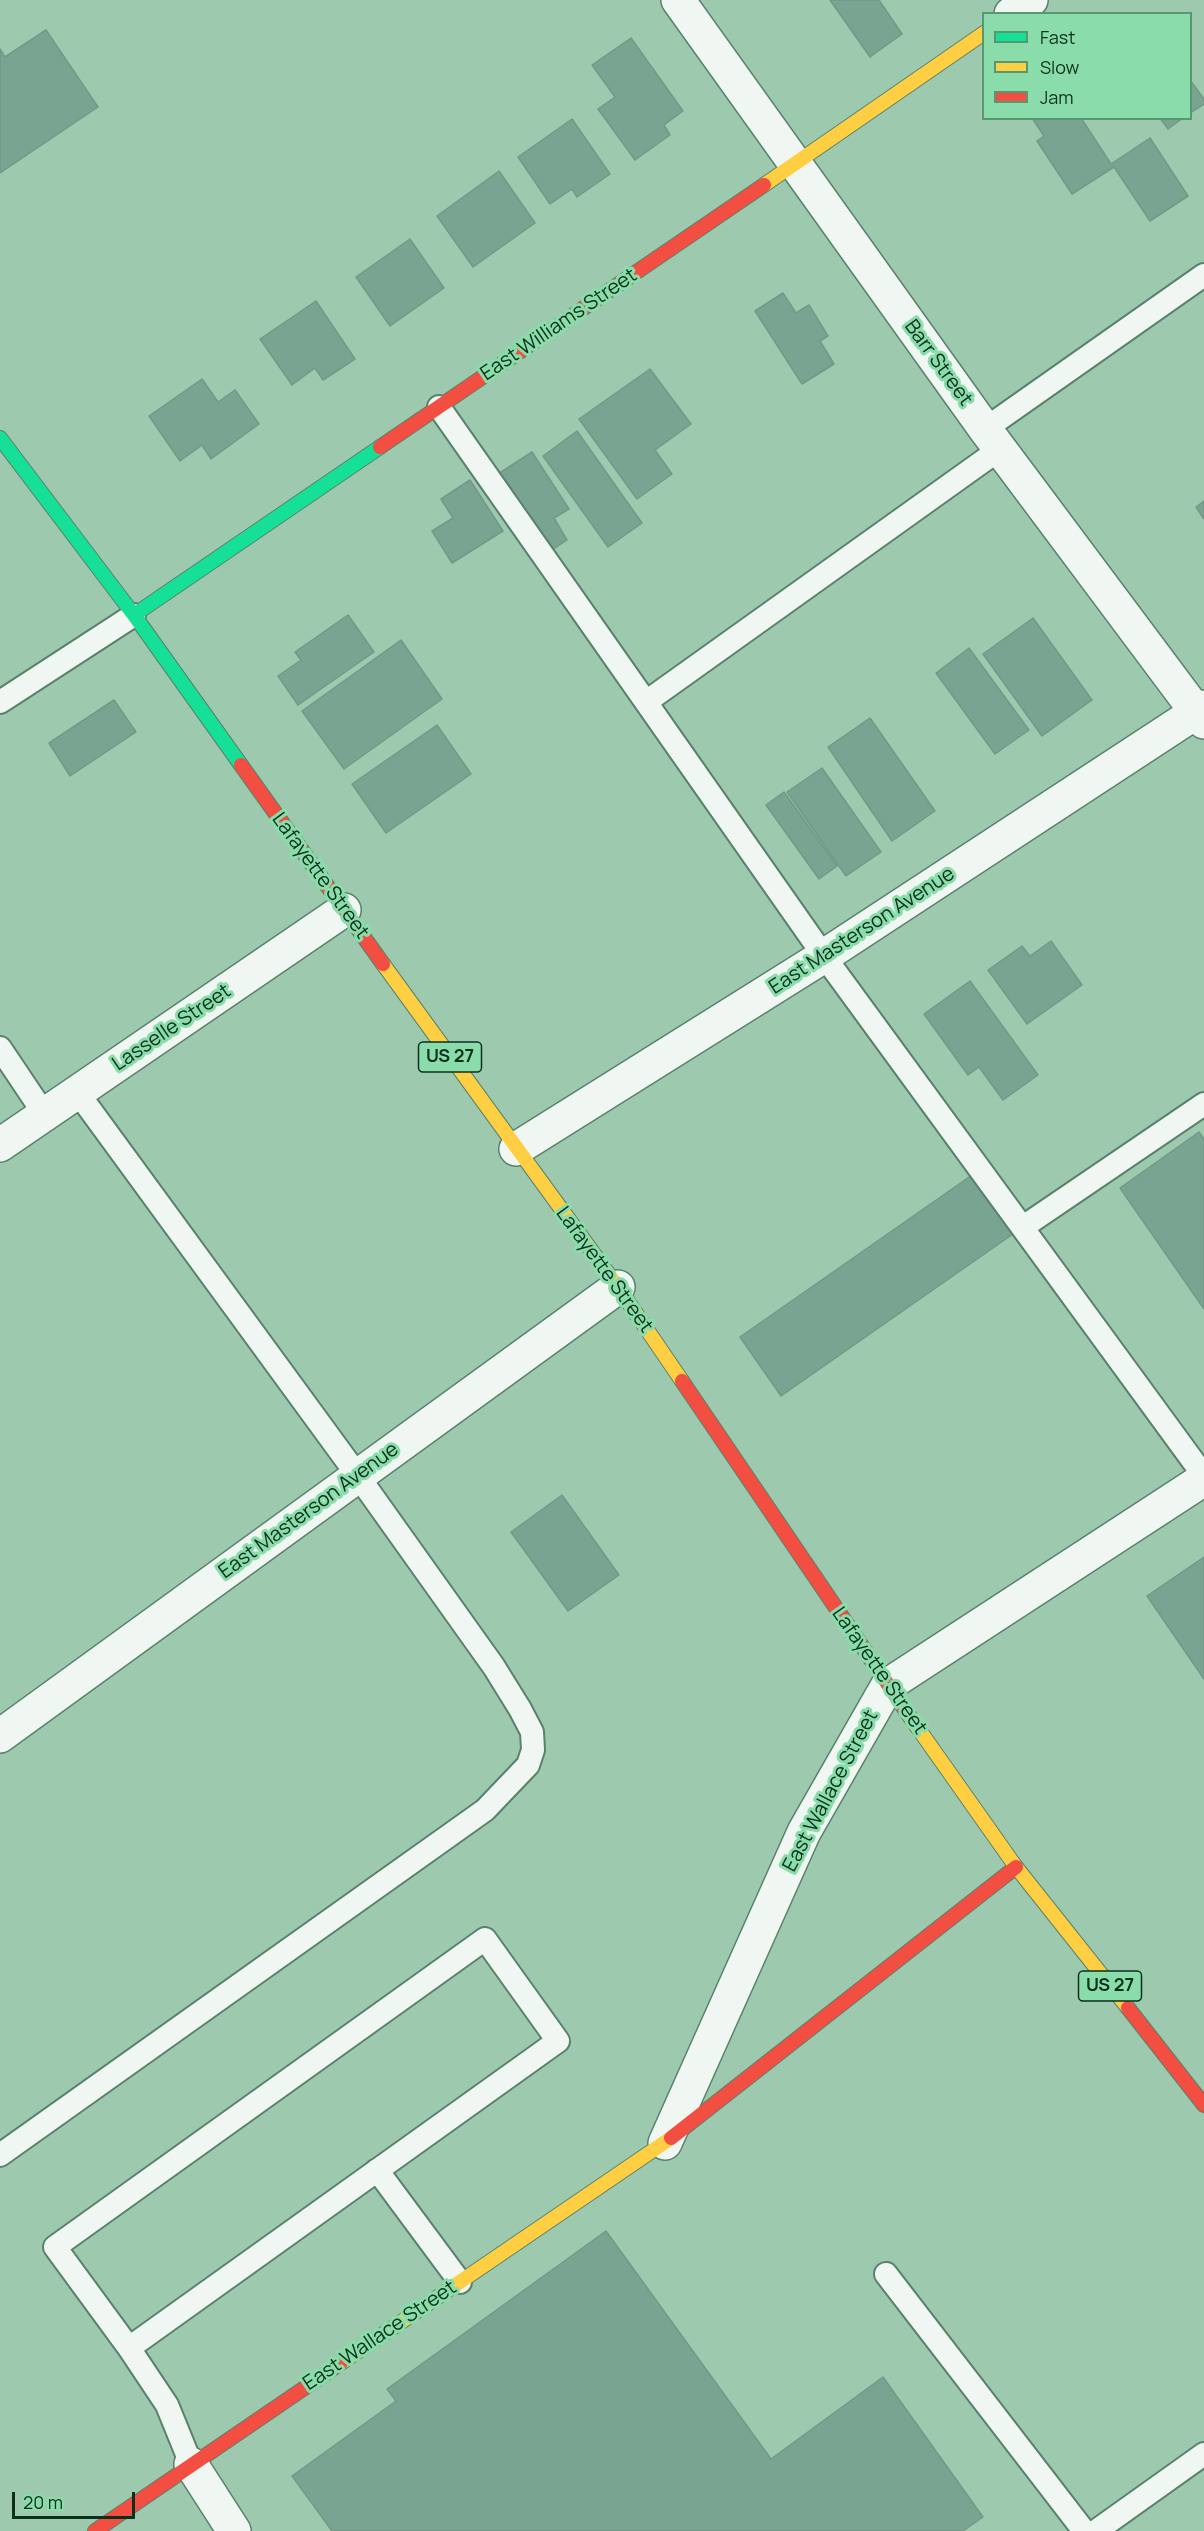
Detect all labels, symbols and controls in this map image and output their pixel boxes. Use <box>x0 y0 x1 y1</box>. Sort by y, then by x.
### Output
legend <box>982 12 1192 120</box>
text: Fast <box>1040 25 1075 49</box>
text: Slow <box>1040 55 1079 79</box>
text: Jam <box>1040 85 1074 109</box>
street label: East Williams Street <box>476 264 642 386</box>
street label: Barr Street <box>899 315 977 411</box>
street label: Lafayette Street <box>266 808 374 944</box>
street label: East Masterson Avenue <box>765 862 959 1000</box>
street label: Lasselle Street <box>108 980 236 1076</box>
road number: US 27 <box>418 1042 482 1072</box>
street label: Lafayette Street <box>550 1202 658 1338</box>
street label: East Masterson Avenue <box>214 1438 404 1584</box>
street label: Lafayette Street <box>826 1603 932 1739</box>
street label: East Wallace Street <box>778 1706 884 1876</box>
road number: US 27 <box>1078 1971 1142 2001</box>
street label: East Wallace Street <box>299 2276 461 2396</box>
scale bar <box>15 2480 138 2518</box>
text: 20 m <box>23 2490 63 2514</box>

